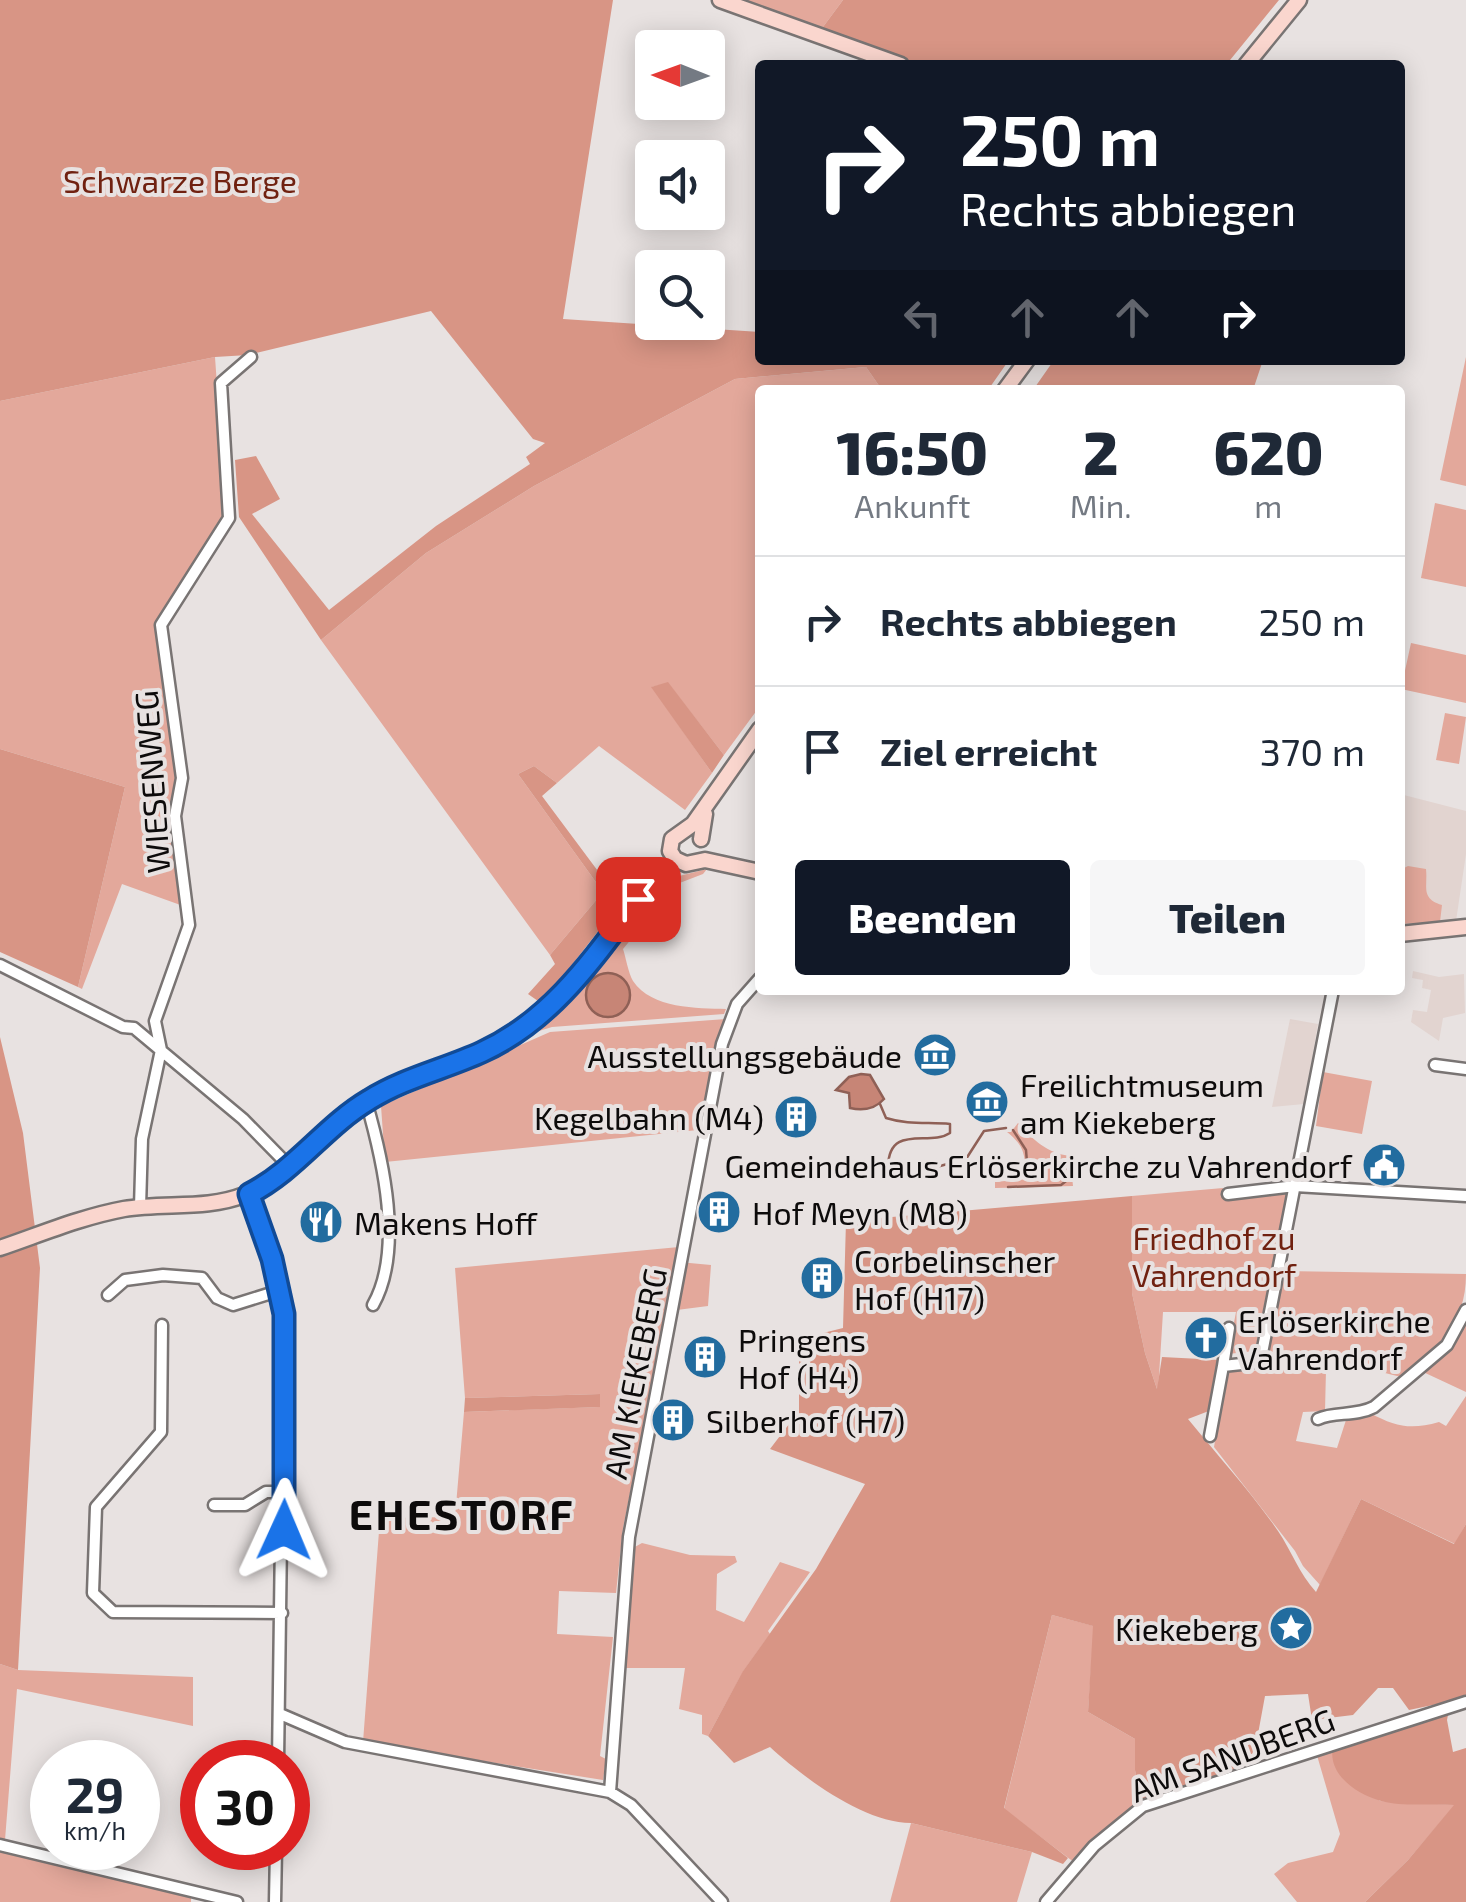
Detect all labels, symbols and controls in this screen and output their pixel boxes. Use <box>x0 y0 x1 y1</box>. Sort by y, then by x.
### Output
north arrow <box>635 30 725 120</box>
map controls <box>635 30 725 340</box>
text: 250 m <box>960 96 1160 180</box>
icon: right <box>795 100 925 230</box>
button: sound <box>635 140 725 230</box>
park label: Schwarze Berge <box>63 161 297 199</box>
text: Rechts abbiegen <box>960 181 1297 235</box>
button: search <box>635 250 725 340</box>
icon: left <box>895 290 950 345</box>
icon: ahead <box>1000 290 1055 345</box>
icon: ahead <box>1105 290 1160 345</box>
icon: right <box>1210 290 1265 345</box>
text: 16:50 <box>837 415 988 487</box>
text: 2 <box>1083 415 1118 487</box>
text: 620 <box>1213 415 1323 487</box>
text: Ankunft <box>854 486 970 524</box>
text: Min. <box>1070 486 1132 524</box>
text: m <box>1254 486 1282 524</box>
icon: right <box>795 594 850 649</box>
text: Rechts abbiegen <box>880 598 1177 644</box>
text: 250 m <box>1259 598 1365 644</box>
street label: WIESENWEG <box>126 689 176 875</box>
icon: arrive <box>795 724 850 779</box>
text: Ziel erreicht <box>880 728 1097 774</box>
text: 370 m <box>1260 728 1365 774</box>
pin <box>596 857 681 942</box>
button: Beenden <box>795 860 1070 975</box>
button: Teilen <box>1090 860 1365 975</box>
icon: arrive <box>611 872 666 927</box>
museum icon: Ausstellungsgebäude <box>912 1032 958 1078</box>
place label: Ausstellungsgebäude <box>588 1036 902 1074</box>
place label: Freilichtmuseum am Kiekeberg <box>1020 1065 1264 1140</box>
museum icon: Freilichtmuseum am Kiekeberg <box>964 1079 1010 1125</box>
building icon: Kegelbahn (M4) <box>773 1094 819 1140</box>
place label: Kegelbahn (M4) <box>534 1098 764 1136</box>
public building icon: Gemeindehaus Erlöserkirche zu Vahrendorf <box>1361 1142 1407 1188</box>
place label: Gemeindehaus Erlöserkirche zu Vahrendorf <box>724 1146 1353 1184</box>
building icon: Hof Meyn (M8) <box>696 1189 742 1235</box>
place label: Hof Meyn (M8) <box>752 1193 968 1231</box>
restaurant icon: Makens Hoff <box>298 1199 344 1245</box>
place label: Makens Hoff <box>354 1203 538 1241</box>
park label: Friedhof zu Vahrendorf <box>1132 1218 1297 1293</box>
place label: Corbelinscher Hof (H17) <box>854 1241 1055 1316</box>
building icon: Corbelinscher Hof (H17) <box>799 1255 845 1301</box>
street label: AM KIEKEBERG <box>595 1264 673 1482</box>
place label: Erlöserkirche Vahrendorf <box>1238 1301 1431 1376</box>
church icon: Erlöserkirche Vahrendorf <box>1183 1315 1229 1361</box>
place label: Pringens Hof (H4) <box>738 1320 866 1395</box>
building icon: Pringens Hof (H4) <box>682 1334 728 1380</box>
building icon: Silberhof (H7) <box>650 1397 696 1443</box>
place label: Silberhof (H7) <box>706 1401 905 1439</box>
position arrow <box>232 1478 336 1582</box>
district label: EHESTORF <box>349 1488 575 1538</box>
place icon: Kiekeberg <box>1268 1605 1314 1651</box>
place label: Kiekeberg <box>1115 1609 1258 1647</box>
street label: AM SANDBERG <box>1125 1699 1339 1809</box>
speed limit sign: 30 <box>180 1740 310 1870</box>
text: 29 <box>66 1763 124 1823</box>
text: km/h <box>64 1815 126 1845</box>

